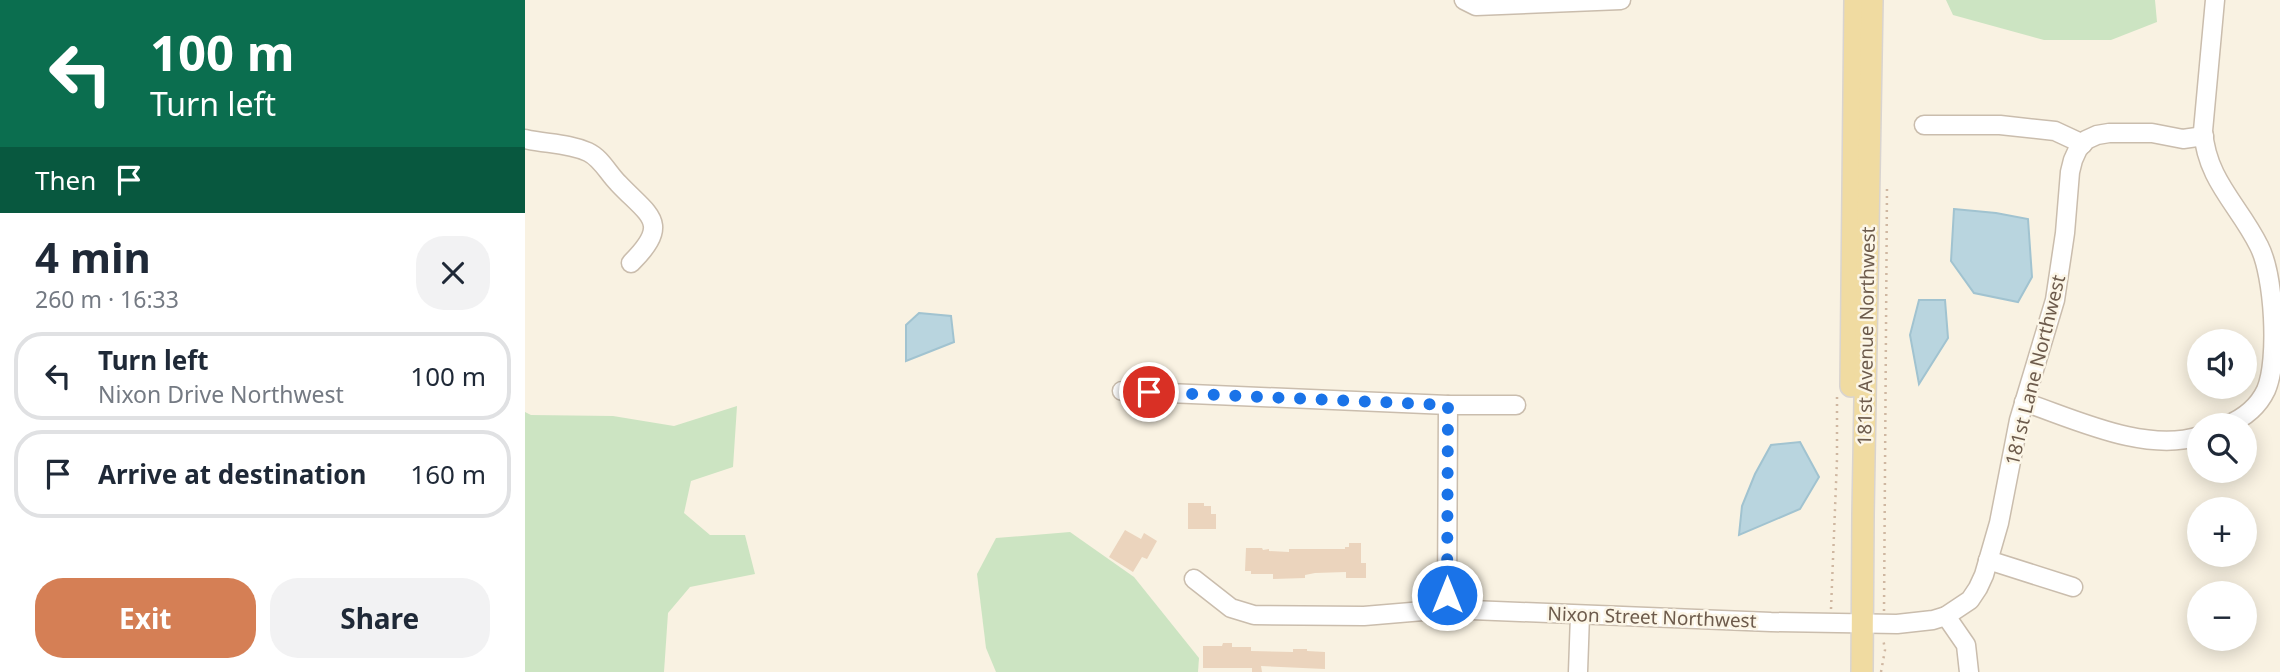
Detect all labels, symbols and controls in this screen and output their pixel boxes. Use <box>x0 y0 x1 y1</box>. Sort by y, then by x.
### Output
text: 100 m <box>150 19 295 85</box>
icon: left <box>35 28 126 119</box>
text: Turn left <box>150 82 276 125</box>
icon: arrive <box>110 161 148 199</box>
text: Then <box>35 162 96 198</box>
street label: 181st Avenue Northwest <box>1851 226 1881 446</box>
text: 4 min <box>35 228 151 285</box>
button: close <box>416 236 490 310</box>
street label: 181st Lane Northwest <box>1999 272 2071 468</box>
text: 260 m · 16:33 <box>35 283 179 315</box>
map controls <box>2187 329 2257 651</box>
button: sound <box>2187 329 2257 399</box>
text: Turn left <box>98 342 209 378</box>
icon: left <box>39 357 77 395</box>
text: 100 m <box>410 358 486 394</box>
pin <box>1119 362 1179 422</box>
icon: arrive <box>1130 373 1168 411</box>
text: Nixon Drive Northwest <box>98 378 344 410</box>
button: search <box>2187 413 2257 483</box>
icon: arrive <box>39 455 77 493</box>
text: Arrive at destination <box>98 456 367 492</box>
text: 160 m <box>410 456 486 492</box>
button: + <box>2187 497 2257 567</box>
position arrow <box>1410 558 1484 632</box>
button: Exit <box>35 578 256 658</box>
button: Share <box>270 578 490 658</box>
button: − <box>2187 581 2257 651</box>
street label: Nixon Street Northwest <box>1547 600 1757 634</box>

